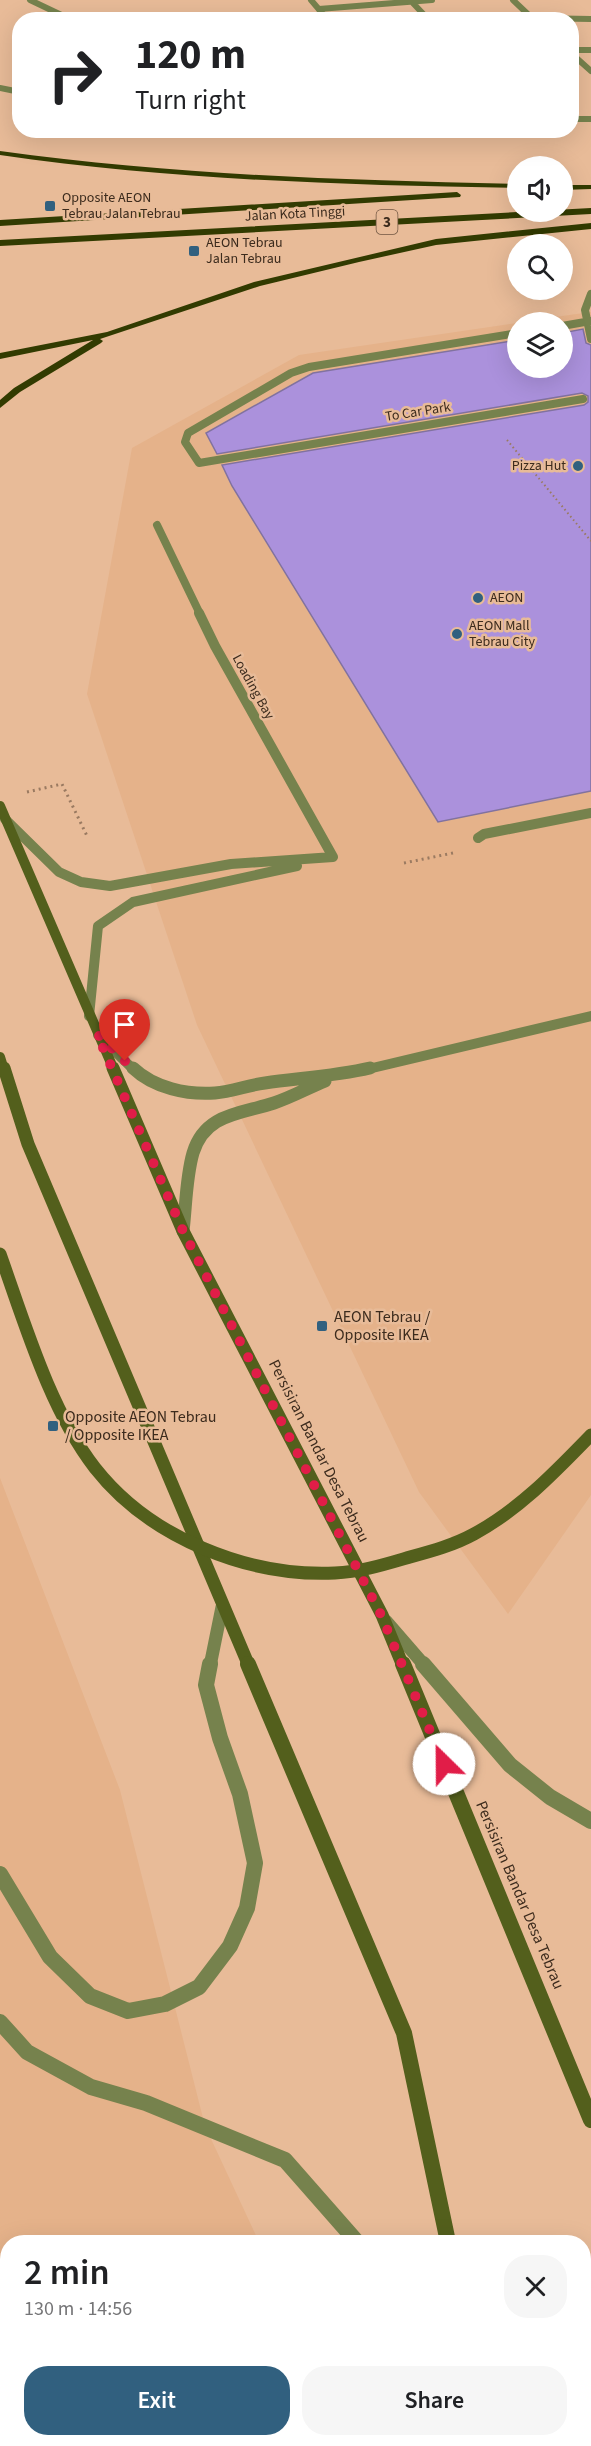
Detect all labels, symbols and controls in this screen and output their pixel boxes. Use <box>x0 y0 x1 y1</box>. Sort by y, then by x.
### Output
text: 120 m <box>135 25 246 85</box>
icon: right <box>36 36 114 114</box>
text: Turn right <box>135 81 246 120</box>
map controls <box>507 156 573 378</box>
button: sound <box>507 156 573 222</box>
place label: Opposite AEON Tebrau Jalan Tebrau <box>62 188 181 224</box>
marker: Opposite AEON Tebrau Jalan Tebrau <box>43 199 57 213</box>
street label: Jalan Kota Tinggi <box>244 201 346 227</box>
road number: 3 <box>376 210 398 234</box>
place label: AEON Tebrau Jalan Tebrau <box>206 233 283 269</box>
button: search <box>507 234 573 300</box>
marker: AEON Tebrau Jalan Tebrau <box>187 244 201 258</box>
button: layers <box>507 312 573 378</box>
street label: To Car Park <box>384 397 452 427</box>
place label: Pizza Hut <box>512 456 566 476</box>
marker: Pizza Hut <box>571 459 585 473</box>
place label: AEON <box>490 588 523 608</box>
marker: AEON <box>471 591 485 605</box>
place label: AEON Mall Tebrau City <box>469 616 535 652</box>
marker: AEON Mall Tebrau City <box>450 627 464 641</box>
street label: Loading Bay <box>227 651 279 724</box>
pin <box>99 999 150 1061</box>
icon: arrive <box>108 1008 141 1041</box>
place label: AEON Tebrau / Opposite IKEA <box>334 1306 431 1346</box>
marker: AEON Tebrau / Opposite IKEA <box>315 1319 329 1333</box>
street label: Persisiran Bandar Desa Tebrau <box>263 1356 375 1546</box>
place label: Opposite AEON Tebrau / Opposite IKEA <box>65 1406 217 1446</box>
marker: Opposite AEON Tebrau / Opposite IKEA <box>46 1419 60 1433</box>
position arrow <box>412 1732 476 1796</box>
street label: Persisiran Bandar Desa Tebrau <box>470 1798 570 1992</box>
text: 2 min <box>24 2247 110 2298</box>
button: close <box>504 2255 567 2318</box>
text: 130 m · 14:56 <box>24 2295 132 2323</box>
button: Exit <box>24 2366 290 2435</box>
button: Share <box>302 2366 567 2435</box>

